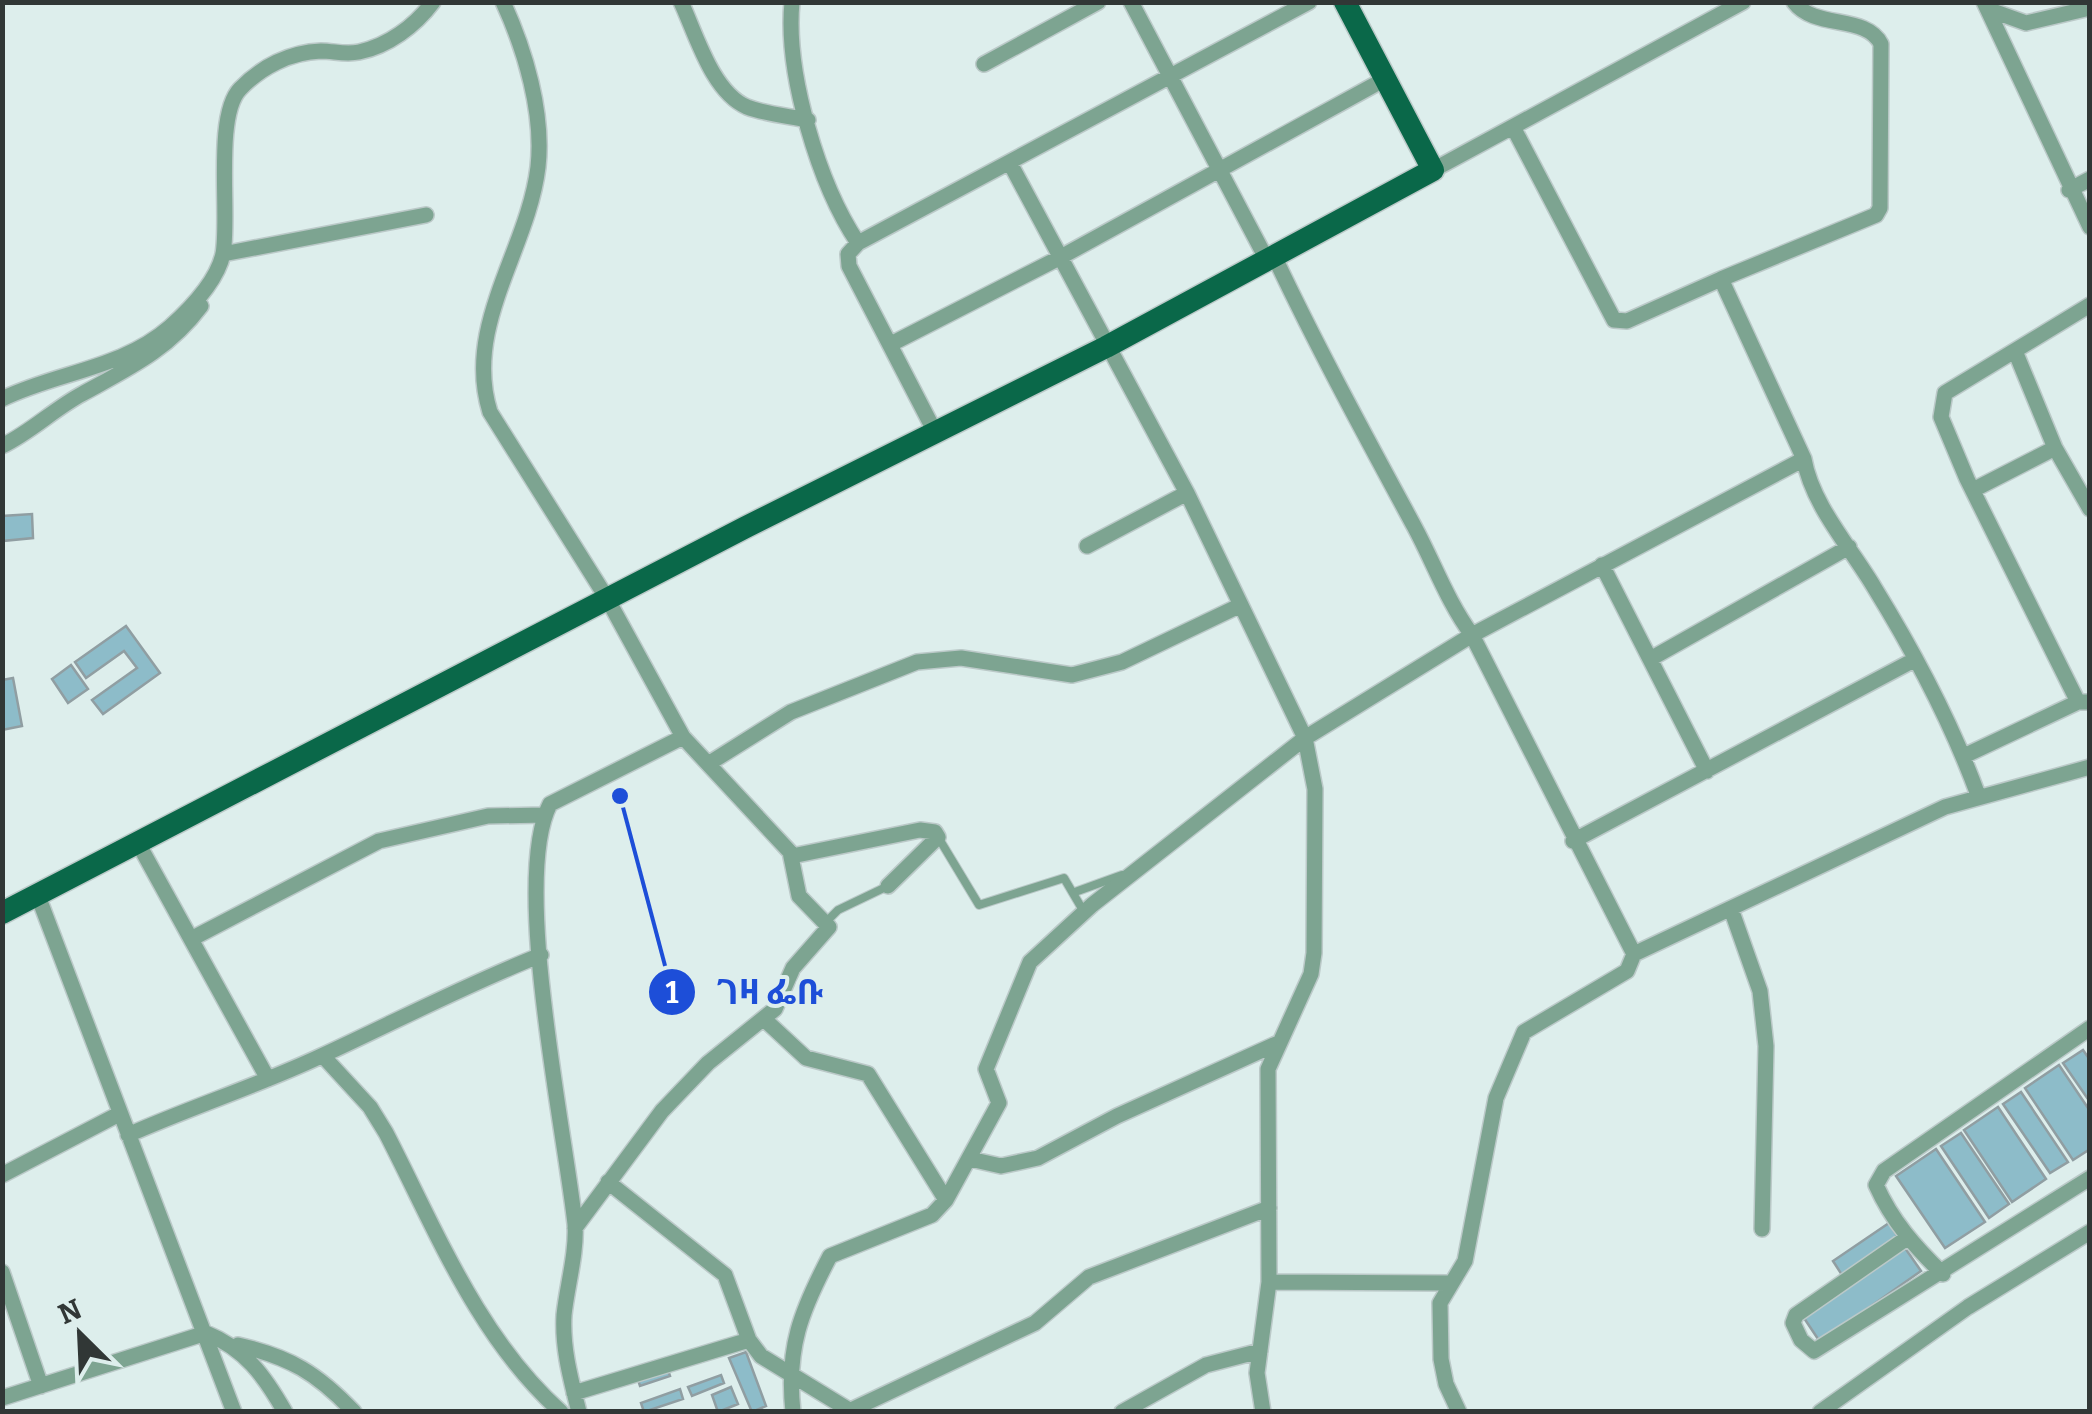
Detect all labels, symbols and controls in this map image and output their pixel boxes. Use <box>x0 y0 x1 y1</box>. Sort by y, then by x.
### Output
callout: ገዛ ፌቡ <box>647 960 842 1025</box>
text: ገዛ ፌቡ <box>717 971 823 1013</box>
text: 1 <box>666 975 679 1011</box>
north arrow <box>30 1284 130 1384</box>
text: N <box>53 1292 87 1331</box>

